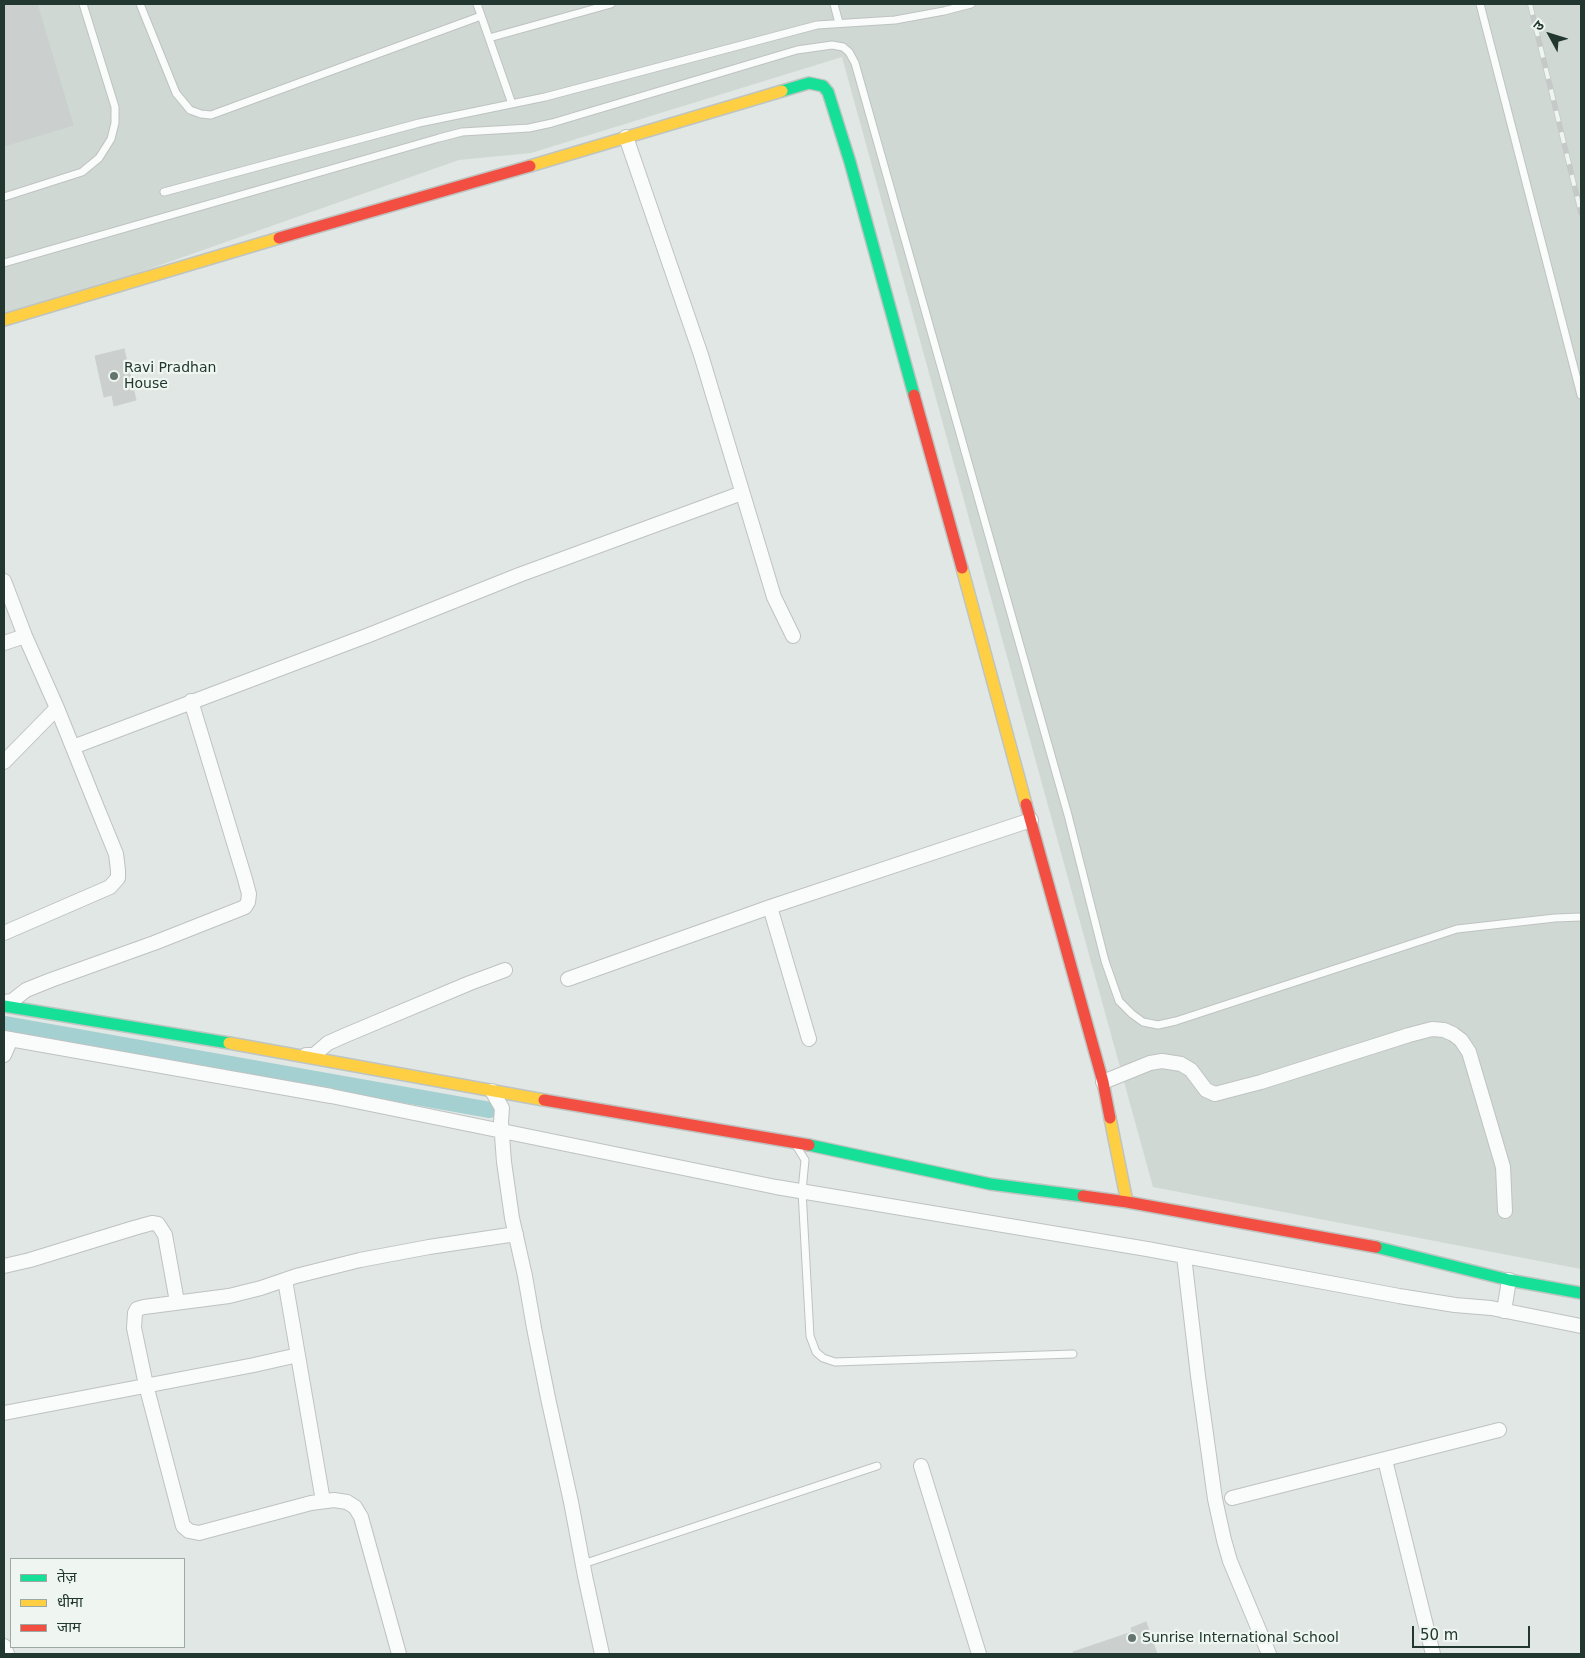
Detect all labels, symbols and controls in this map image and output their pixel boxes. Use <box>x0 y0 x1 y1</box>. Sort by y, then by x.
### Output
north arrow <box>1525 10 1575 60</box>
text: उ <box>1530 17 1547 34</box>
place label: Ravi Pradhan House <box>124 360 216 392</box>
marker: Ravi Pradhan House <box>108 370 120 382</box>
legend <box>10 1558 185 1648</box>
text: तेज़ <box>57 1568 77 1586</box>
text: धीमा <box>57 1593 83 1611</box>
scale bar <box>1415 1616 1532 1648</box>
text: जाम <box>57 1618 81 1636</box>
text: 50 m <box>1420 1626 1458 1644</box>
place label: Sunrise International School <box>1142 1630 1339 1646</box>
marker: Sunrise International School <box>1126 1632 1138 1644</box>

